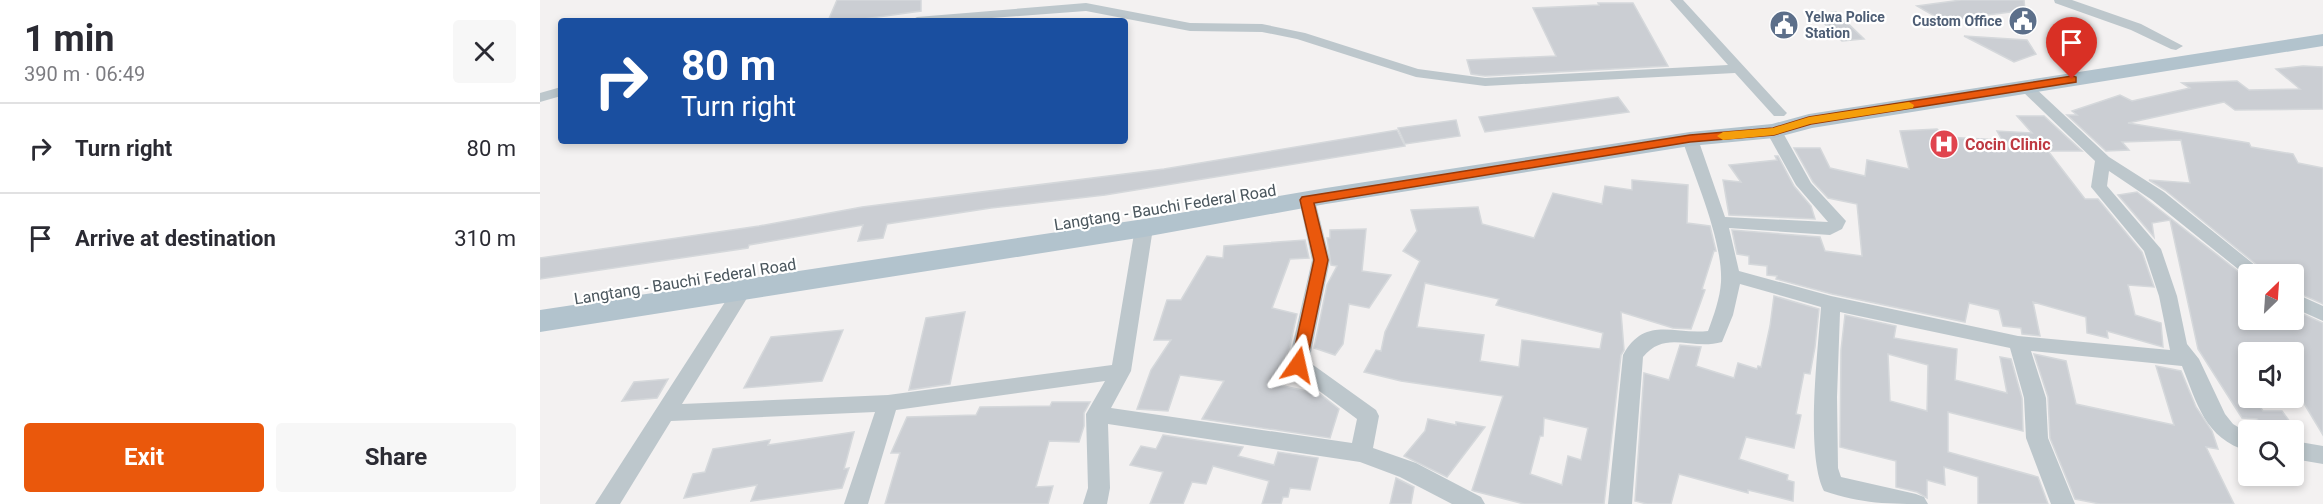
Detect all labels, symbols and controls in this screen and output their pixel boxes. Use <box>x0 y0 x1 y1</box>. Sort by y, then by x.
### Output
public building icon: Custom Office <box>2007 5 2039 37</box>
public building icon: Yelwa Police Station <box>1768 9 1800 41</box>
place label: Yelwa Police Station <box>1805 9 1885 41</box>
place label: Custom Office <box>1912 13 2002 29</box>
pin <box>2046 17 2097 79</box>
text: 1 min <box>24 18 115 60</box>
button: close <box>453 20 516 83</box>
icon: arrive <box>2055 26 2088 59</box>
text: 80 m <box>681 41 776 90</box>
icon: right <box>582 42 660 120</box>
text: 390 m · 06:49 <box>24 62 145 86</box>
text: Turn right <box>681 91 796 123</box>
hospital icon: Cocin Clinic <box>1928 128 1960 160</box>
icon: right <box>24 132 57 165</box>
place label: Cocin Clinic <box>1965 135 2051 154</box>
text: Turn right <box>75 136 172 161</box>
text: 80 m <box>467 136 516 161</box>
street label: Langtang - Bauchi Federal Road <box>1053 181 1278 234</box>
icon: arrive <box>24 222 57 255</box>
text: Arrive at destination <box>75 226 276 251</box>
text: 310 m <box>454 226 516 251</box>
street label: Langtang - Bauchi Federal Road <box>573 255 798 308</box>
north arrow <box>2238 264 2304 330</box>
map controls <box>2238 264 2304 486</box>
position arrow <box>1266 333 1330 397</box>
button: sound <box>2238 342 2304 408</box>
button: search <box>2238 420 2304 486</box>
button: Exit <box>24 423 264 492</box>
button: Share <box>276 423 516 492</box>

